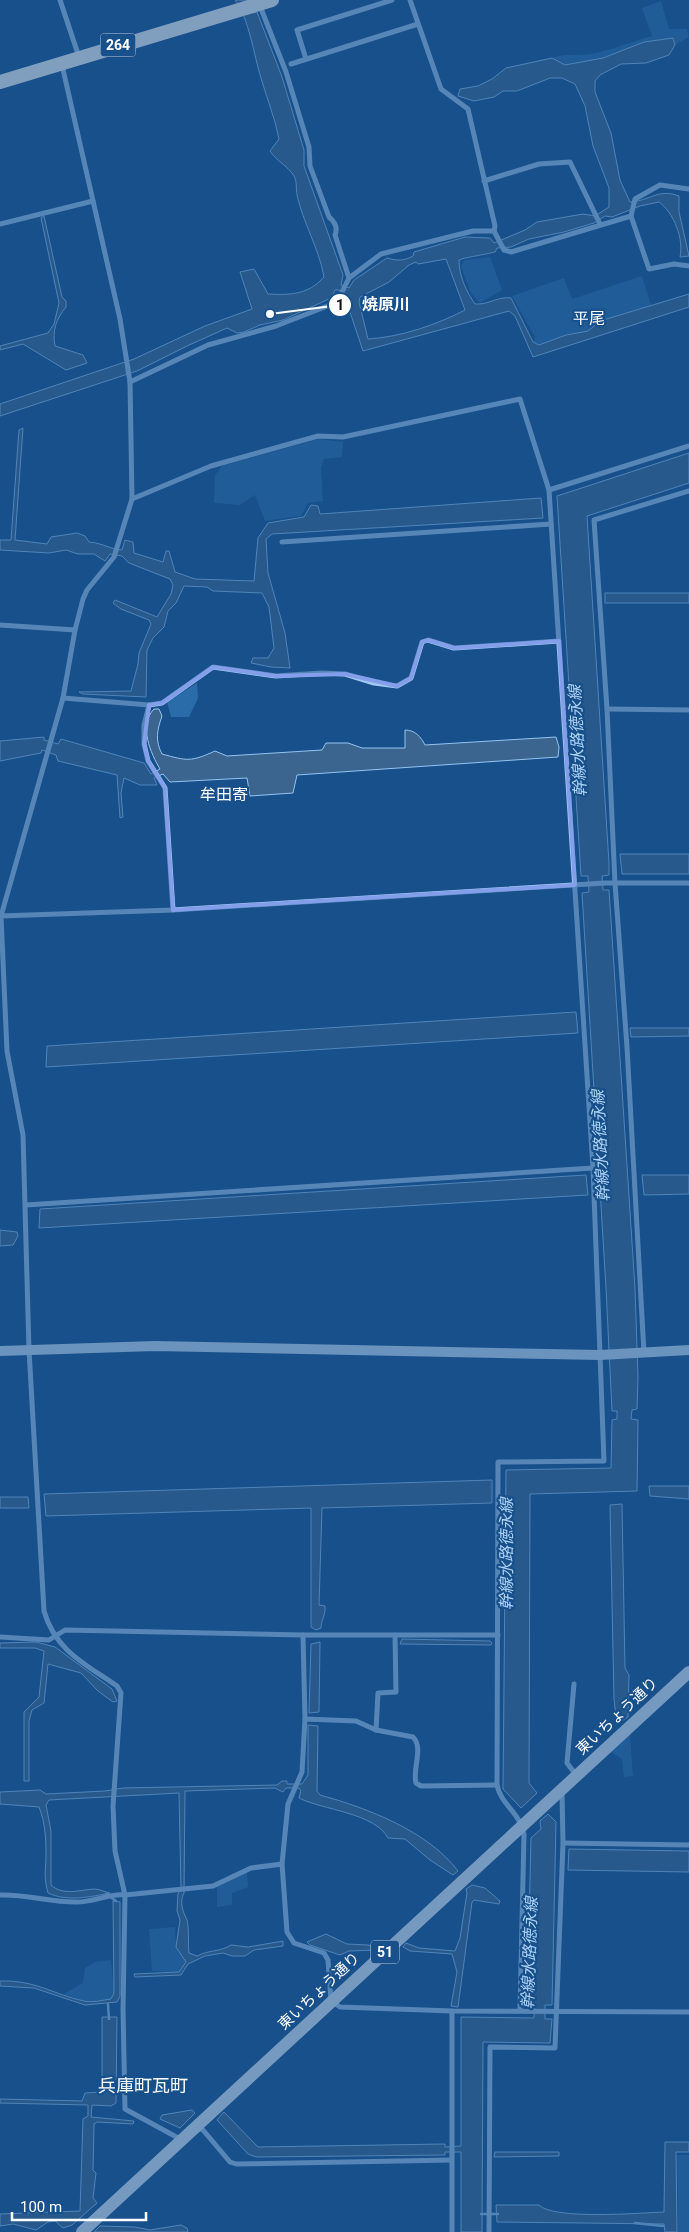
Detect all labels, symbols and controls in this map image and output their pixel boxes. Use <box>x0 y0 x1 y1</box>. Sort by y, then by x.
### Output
road number: 264 <box>100 34 136 56</box>
callout: 焼原川 <box>327 289 420 320</box>
text: 焼原川 <box>362 295 410 314</box>
text: 1 <box>336 296 344 314</box>
district label: 平尾 <box>573 309 605 328</box>
water label: 幹線水路徳永線 <box>565 683 590 797</box>
district label: 牟田寄 <box>200 785 248 804</box>
water label: 幹線水路徳永線 <box>588 1088 613 1202</box>
water label: 幹線水路徳永線 <box>497 1496 516 1610</box>
street label: 東いちょう通り <box>572 1674 662 1758</box>
water label: 幹線水路徳永線 <box>518 1895 541 2009</box>
road number: 51 <box>371 1940 399 1964</box>
street label: 東いちょう通り <box>274 1949 364 2033</box>
district label: 兵庫町瓦町 <box>98 2075 188 2096</box>
scale bar <box>12 2190 146 2222</box>
text: 100 m <box>20 2198 62 2216</box>

